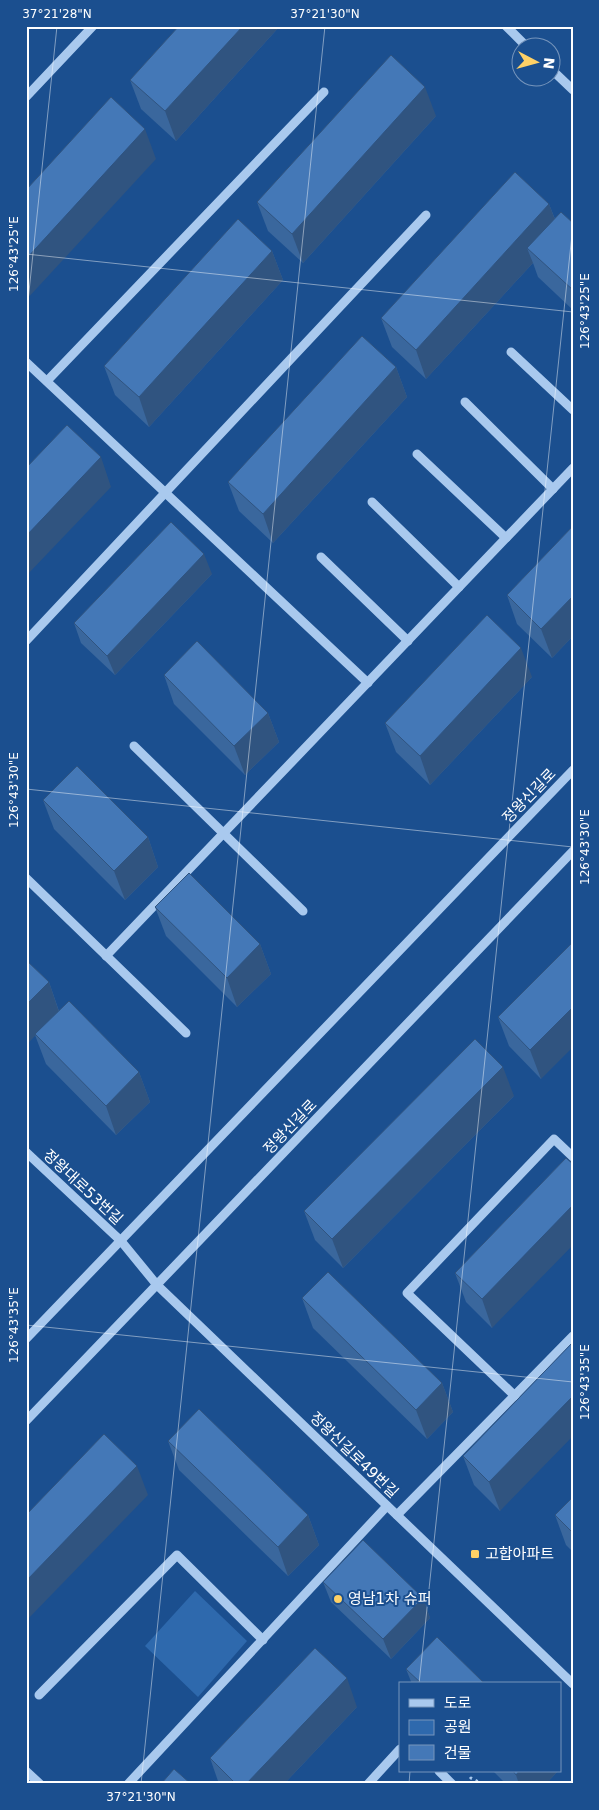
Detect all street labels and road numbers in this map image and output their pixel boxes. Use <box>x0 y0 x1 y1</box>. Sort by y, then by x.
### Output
street label: 정왕신길로 <box>499 765 559 827</box>
street label: 정왕신길로 <box>260 1096 320 1158</box>
street label: 정왕대로53번길 <box>40 1146 126 1228</box>
street label: 정왕신길로49번길 <box>306 1408 402 1502</box>

